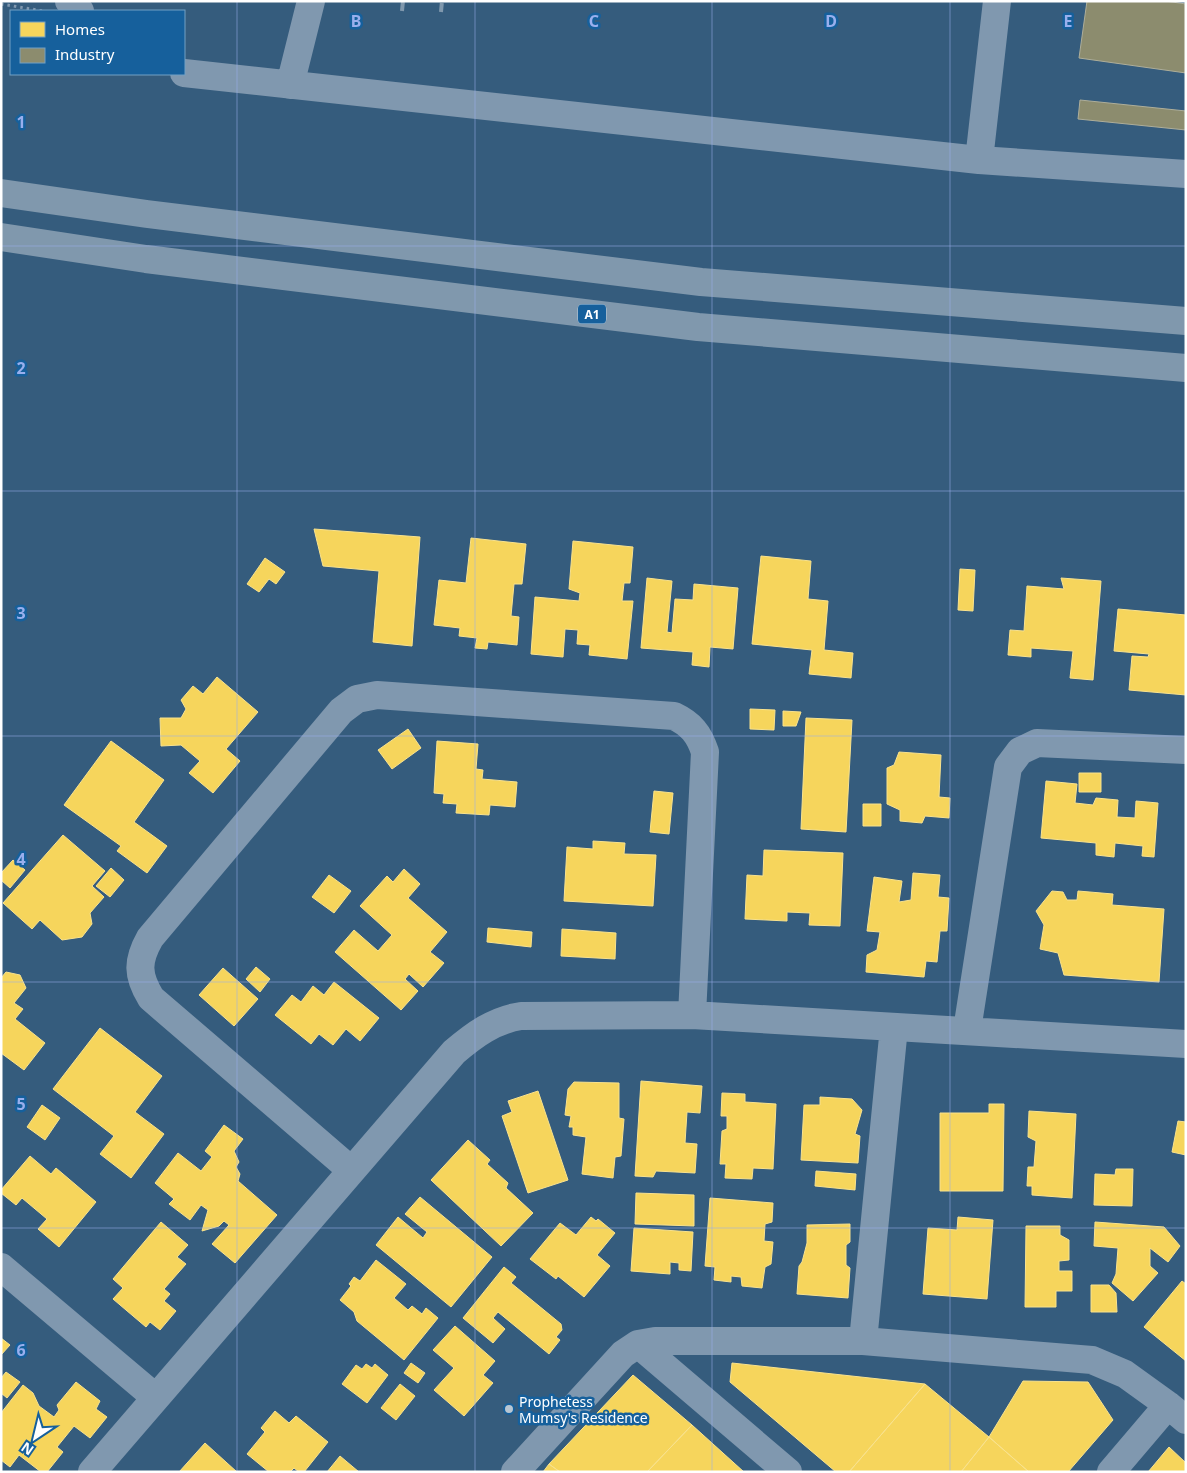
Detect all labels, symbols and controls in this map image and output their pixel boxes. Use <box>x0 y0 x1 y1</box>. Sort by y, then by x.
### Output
legend <box>10 10 185 75</box>
text: B <box>351 10 361 32</box>
text: C <box>589 10 599 32</box>
text: D <box>825 10 837 32</box>
text: E <box>1064 10 1073 32</box>
text: Homes <box>55 19 105 39</box>
text: Industry <box>55 44 115 64</box>
text: 1 <box>16 111 26 133</box>
road number: A1 <box>578 304 606 324</box>
text: 2 <box>16 357 26 379</box>
text: 3 <box>16 602 26 624</box>
text: 4 <box>16 848 26 870</box>
text: 5 <box>16 1093 26 1115</box>
text: 6 <box>16 1339 26 1361</box>
place label: Prophetess Mumsy's Residence <box>519 1392 648 1427</box>
marker: Prophetess Mumsy's Residence <box>503 1403 515 1415</box>
north arrow <box>10 1413 60 1463</box>
text: N <box>17 1438 37 1460</box>

